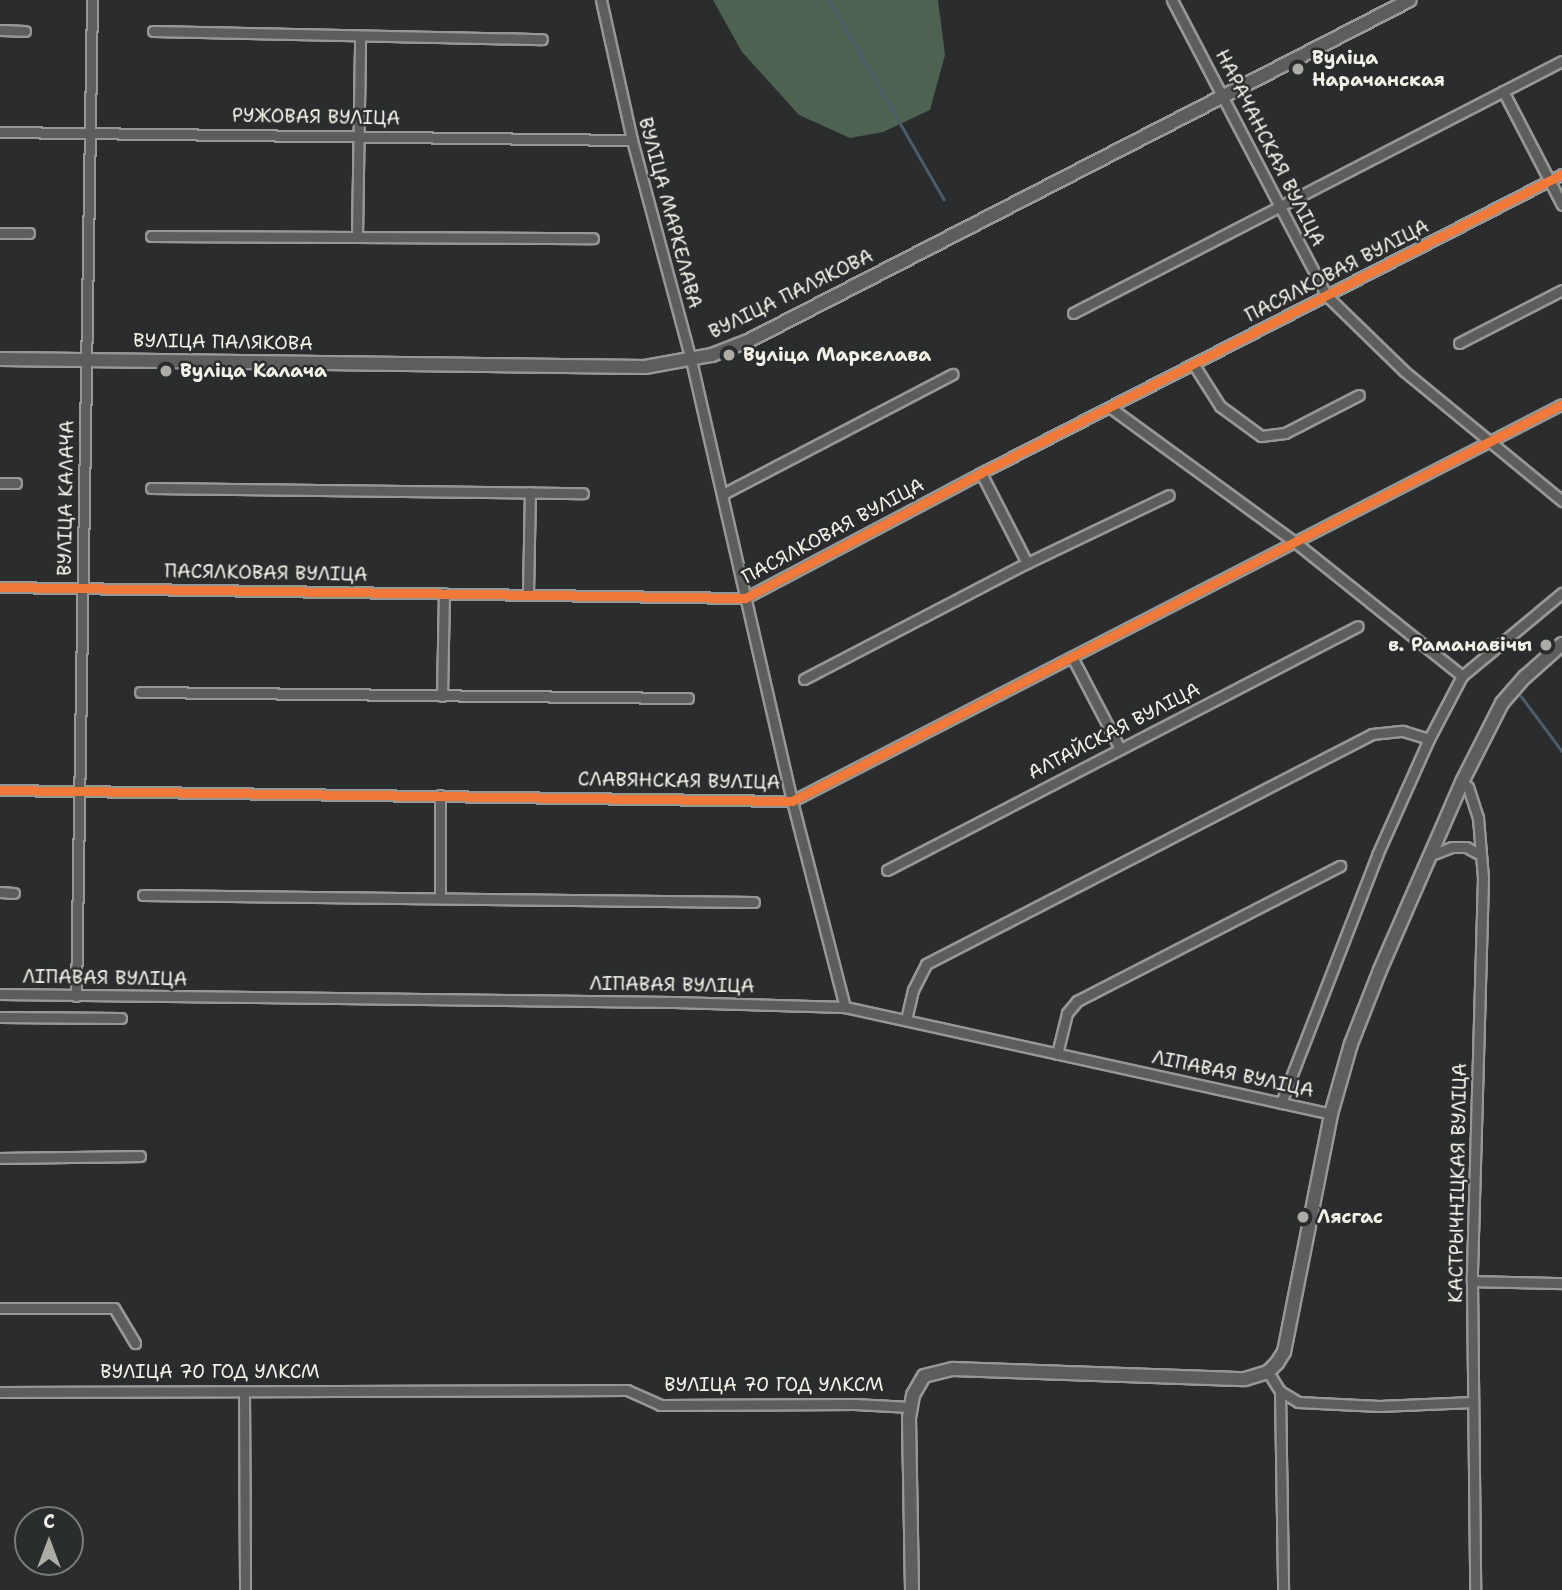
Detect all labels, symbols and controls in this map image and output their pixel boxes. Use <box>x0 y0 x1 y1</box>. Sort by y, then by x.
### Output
street label: НАРАЧАНСКАЯ ВУЛІЦА <box>1210 46 1330 250</box>
place label: Вуліца Нарачанская <box>1312 47 1445 91</box>
marker: Вуліца Нарачанская <box>1290 61 1306 77</box>
street label: РУЖОВАЯ ВУЛІЦА <box>232 104 400 130</box>
street label: ВУЛІЦА МАРКЕЛАВА <box>634 115 706 311</box>
street label: ПАСЯЛКОВАЯ ВУЛІЦА <box>1241 215 1433 327</box>
street label: ВУЛІЦА ПАЛЯКОВА <box>705 244 877 344</box>
street label: ВУЛІЦА ПАЛЯКОВА <box>133 329 313 355</box>
place label: Вуліца Маркелава <box>743 344 931 366</box>
marker: Вуліца Маркелава <box>721 347 737 363</box>
place label: Вуліца Калача <box>180 360 327 382</box>
marker: Вуліца Калача <box>158 363 174 379</box>
street label: ВУЛІЦА КАЛАЧА <box>53 420 79 576</box>
street label: ПАСЯЛКОВАЯ ВУЛІЦА <box>738 473 928 589</box>
street label: ПАСЯЛКОВАЯ ВУЛІЦА <box>164 560 368 586</box>
place label: в. Раманавічы <box>1388 634 1532 656</box>
marker: в. Раманавічы <box>1538 637 1554 653</box>
street label: АЛТАЙСКАЯ ВУЛІЦА <box>1024 678 1204 784</box>
street label: СЛАВЯНСКАЯ ВУЛІЦА <box>578 768 780 794</box>
street label: ЛІПАВАЯ ВУЛІЦА <box>22 965 188 991</box>
street label: ЛІПАВАЯ ВУЛІЦА <box>589 972 755 998</box>
street label: ЛІПАВАЯ ВУЛІЦА <box>1150 1046 1316 1102</box>
street label: КАСТРЫЧНІЦКАЯ ВУЛІЦА <box>1445 1063 1471 1303</box>
place label: Лясгас <box>1317 1206 1383 1228</box>
marker: Лясгас <box>1295 1209 1311 1225</box>
street label: ВУЛІЦА 70 ГОД УЛКСМ <box>100 1361 320 1383</box>
street label: ВУЛІЦА 70 ГОД УЛКСМ <box>664 1374 884 1396</box>
north arrow <box>14 1506 84 1576</box>
text: С <box>43 1509 55 1534</box>

